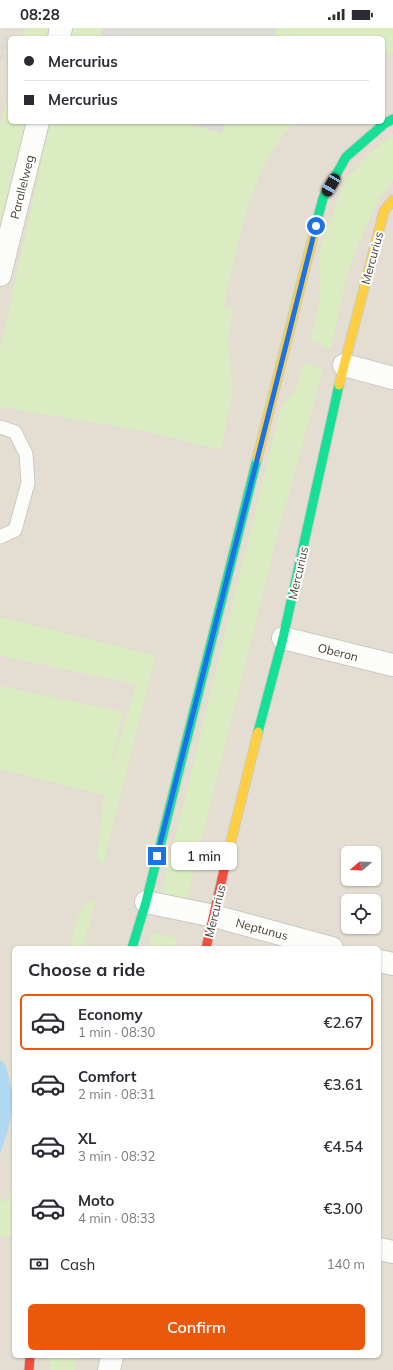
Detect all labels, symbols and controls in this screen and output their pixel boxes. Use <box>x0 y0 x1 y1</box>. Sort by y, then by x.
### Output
text: 08:28 <box>20 5 60 24</box>
text: Mercurius <box>48 52 118 71</box>
text: Mercurius <box>48 90 118 109</box>
street label: Parallelweg <box>7 153 37 221</box>
car <box>320 172 342 198</box>
route start <box>307 217 325 235</box>
street label: Mercurius <box>358 230 386 286</box>
street label: Mercurius <box>285 545 311 601</box>
street label: Oberon <box>316 640 360 664</box>
callout: 1 min <box>171 842 237 870</box>
north arrow <box>341 846 381 886</box>
map controls <box>341 846 381 934</box>
route end <box>148 847 166 865</box>
text: 1 min <box>187 848 221 864</box>
street label: Mercurius <box>201 883 229 939</box>
button: locate <box>341 894 381 934</box>
street label: Neptunus <box>234 915 290 943</box>
text: Choose a ride <box>28 958 145 981</box>
icon: car <box>30 1004 66 1040</box>
text: Economy <box>78 1005 143 1024</box>
text: €2.67 <box>323 1013 363 1032</box>
text: 1 min · 08:30 <box>78 1024 155 1040</box>
icon: car <box>30 1066 66 1102</box>
text: Comfort <box>78 1067 136 1086</box>
text: €3.61 <box>323 1075 363 1094</box>
text: 2 min · 08:31 <box>78 1086 155 1102</box>
icon: car <box>30 1128 66 1164</box>
text: XL <box>78 1129 96 1148</box>
text: €4.54 <box>323 1137 363 1156</box>
text: 3 min · 08:32 <box>78 1148 155 1164</box>
icon: car <box>30 1190 66 1226</box>
text: Moto <box>78 1191 114 1210</box>
text: €3.00 <box>323 1199 363 1218</box>
text: 4 min · 08:33 <box>78 1210 155 1226</box>
icon: cash <box>28 1253 50 1275</box>
text: Cash <box>60 1255 95 1274</box>
text: 140 m <box>327 1256 365 1272</box>
button: Confirm <box>28 1304 365 1350</box>

